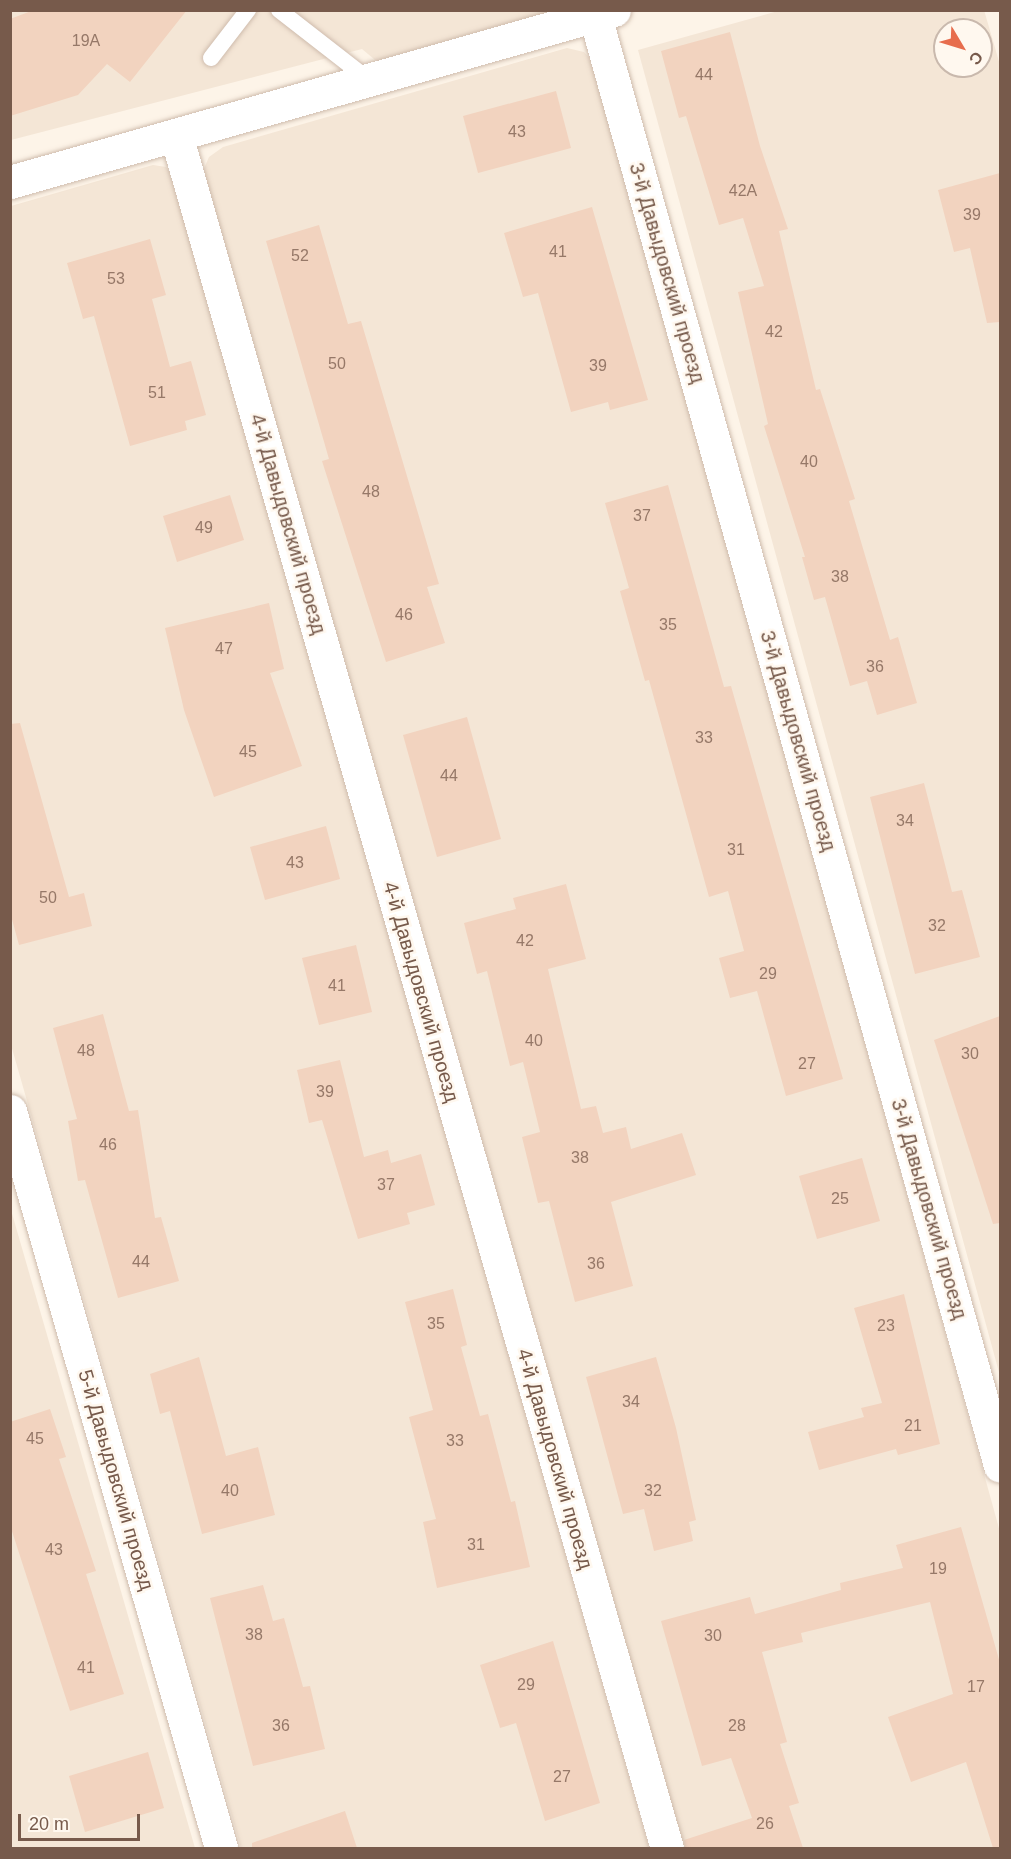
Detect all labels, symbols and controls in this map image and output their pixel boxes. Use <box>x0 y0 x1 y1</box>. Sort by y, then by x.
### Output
north arrow <box>933 18 993 78</box>
house number: 19А <box>72 31 100 51</box>
text: С <box>966 48 986 68</box>
house number: 44 <box>695 65 713 85</box>
house number: 43 <box>508 122 526 142</box>
street label: 3-й Давыдовский проезд <box>624 160 710 386</box>
house number: 42А <box>729 181 757 201</box>
house number: 39 <box>963 205 981 225</box>
house number: 41 <box>549 242 567 262</box>
house number: 52 <box>291 246 309 266</box>
house number: 53 <box>107 269 125 289</box>
house number: 42 <box>765 322 783 342</box>
house number: 50 <box>328 354 346 374</box>
house number: 39 <box>589 356 607 376</box>
house number: 51 <box>148 383 166 403</box>
street label: 4-й Давыдовский проезд <box>245 411 331 637</box>
house number: 40 <box>800 452 818 472</box>
house number: 48 <box>362 482 380 502</box>
house number: 37 <box>633 506 651 526</box>
house number: 49 <box>195 518 213 538</box>
house number: 38 <box>831 567 849 587</box>
house number: 46 <box>395 605 413 625</box>
house number: 35 <box>659 615 677 635</box>
street label: 3-й Давыдовский проезд <box>755 628 841 854</box>
house number: 47 <box>215 639 233 659</box>
house number: 36 <box>866 657 884 677</box>
house number: 33 <box>695 728 713 748</box>
house number: 45 <box>239 742 257 762</box>
house number: 44 <box>440 766 458 786</box>
house number: 34 <box>896 811 914 831</box>
house number: 31 <box>727 840 745 860</box>
house number: 43 <box>286 853 304 873</box>
street label: 4-й Давыдовский проезд <box>378 879 464 1105</box>
house number: 50 <box>39 888 57 908</box>
house number: 32 <box>928 916 946 936</box>
house number: 42 <box>516 931 534 951</box>
house number: 29 <box>759 964 777 984</box>
house number: 41 <box>328 976 346 996</box>
house number: 40 <box>525 1031 543 1051</box>
house number: 48 <box>77 1041 95 1061</box>
house number: 30 <box>961 1044 979 1064</box>
house number: 27 <box>798 1054 816 1074</box>
house number: 39 <box>316 1082 334 1102</box>
street label: 3-й Давыдовский проезд <box>886 1096 972 1322</box>
house number: 46 <box>99 1135 117 1155</box>
house number: 38 <box>571 1148 589 1168</box>
house number: 37 <box>377 1175 395 1195</box>
house number: 25 <box>831 1189 849 1209</box>
house number: 44 <box>132 1252 150 1272</box>
house number: 36 <box>587 1254 605 1274</box>
house number: 35 <box>427 1314 445 1334</box>
house number: 23 <box>877 1316 895 1336</box>
street label: 4-й Давыдовский проезд <box>512 1346 598 1572</box>
street label: 5-й Давыдовский проезд <box>73 1367 159 1593</box>
house number: 34 <box>622 1392 640 1412</box>
house number: 21 <box>904 1416 922 1436</box>
house number: 45 <box>26 1429 44 1449</box>
house number: 33 <box>446 1431 464 1451</box>
house number: 40 <box>221 1481 239 1501</box>
house number: 32 <box>644 1481 662 1501</box>
house number: 31 <box>467 1535 485 1555</box>
house number: 43 <box>45 1540 63 1560</box>
house number: 19 <box>929 1559 947 1579</box>
house number: 38 <box>245 1625 263 1645</box>
house number: 30 <box>704 1626 722 1646</box>
house number: 41 <box>77 1658 95 1678</box>
house number: 29 <box>517 1675 535 1695</box>
house number: 17 <box>967 1677 985 1697</box>
house number: 36 <box>272 1716 290 1736</box>
house number: 28 <box>728 1716 746 1736</box>
house number: 27 <box>553 1767 571 1787</box>
scale bar <box>21 1802 142 1840</box>
text: 20 m <box>29 1814 69 1834</box>
house number: 26 <box>756 1814 774 1834</box>

